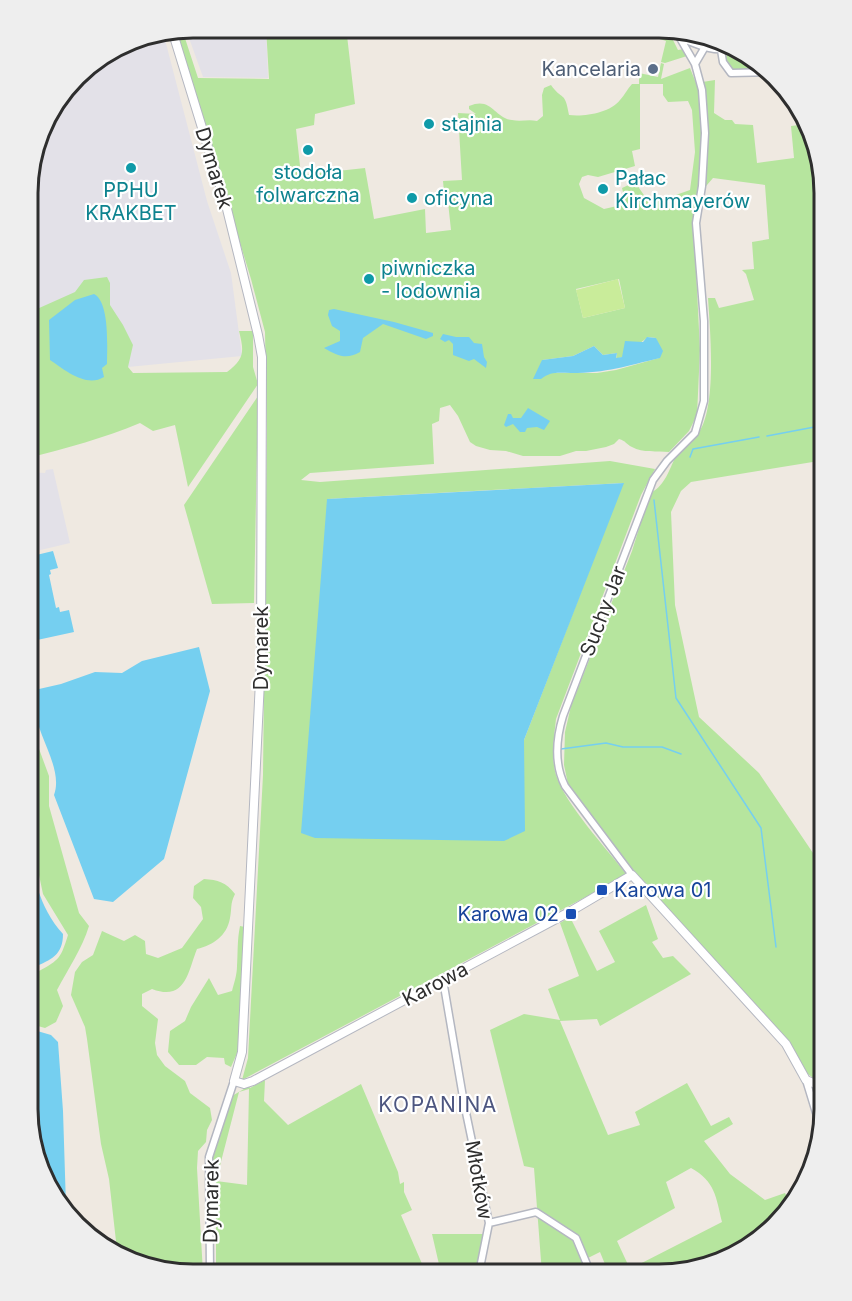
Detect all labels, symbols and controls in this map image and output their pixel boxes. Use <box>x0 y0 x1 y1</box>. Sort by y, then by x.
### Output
place label: Kancelaria <box>541 57 641 81</box>
marker: Kancelaria <box>646 62 660 76</box>
place label: stajnia <box>441 112 502 136</box>
marker: stajnia <box>422 117 436 131</box>
street label: Dymarek <box>190 124 238 212</box>
marker: stodoła folwarczna <box>301 143 315 157</box>
place label: stodoła folwarczna <box>256 160 360 207</box>
marker: PPHU KRAKBET <box>124 161 138 175</box>
place label: Pałac Kirchmayerów <box>615 166 750 213</box>
place label: PPHU KRAKBET <box>85 178 177 225</box>
marker: Pałac Kirchmayerów <box>596 182 610 196</box>
place label: oficyna <box>424 186 494 210</box>
marker: oficyna <box>405 191 419 205</box>
place label: piwniczka - lodownia <box>381 256 481 303</box>
marker: piwniczka - lodownia <box>362 272 376 286</box>
street label: Suchy Jar <box>575 562 631 659</box>
street label: Dymarek <box>249 606 273 690</box>
place label: Karowa 01 <box>614 878 711 902</box>
marker: Karowa 01 <box>595 883 609 897</box>
place label: Karowa 02 <box>457 902 559 926</box>
marker: Karowa 02 <box>564 907 578 921</box>
street label: Karowa <box>398 957 472 1011</box>
district label: KOPANINA <box>378 1092 498 1117</box>
street label: Młotków <box>460 1139 498 1221</box>
street label: Dymarek <box>198 1159 224 1243</box>

